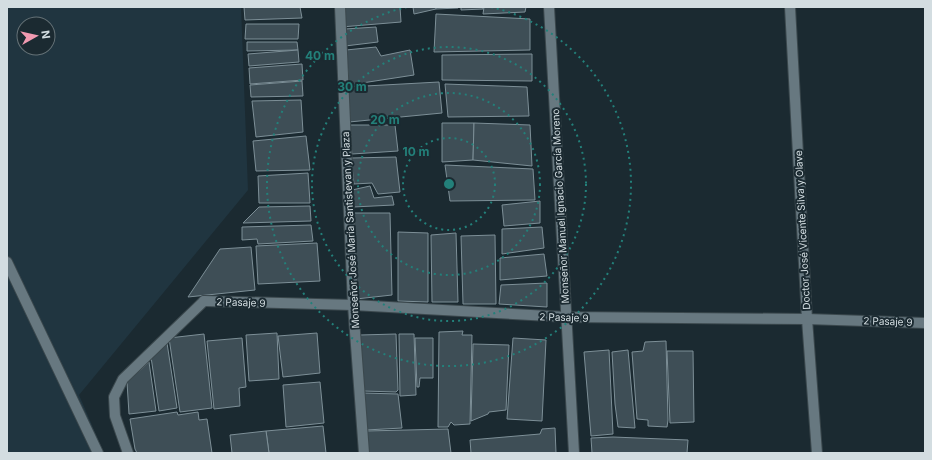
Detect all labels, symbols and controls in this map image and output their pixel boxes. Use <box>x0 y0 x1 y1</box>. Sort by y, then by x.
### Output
north arrow <box>16 16 56 56</box>
text: N <box>38 29 53 40</box>
text: 40 m <box>305 48 335 63</box>
text: 30 m <box>337 79 367 94</box>
street label: Monseñor Manuel Ignacio García Moreno <box>549 108 571 304</box>
text: 20 m <box>370 112 400 127</box>
street label: Monseñor José María Santistevan y Plaza <box>339 131 361 329</box>
text: 10 m <box>402 144 430 159</box>
street label: Doctor José Vicente Silva y Olave <box>792 150 812 310</box>
centre of rings <box>442 177 456 191</box>
street label: 2 Pasaje 9 <box>216 295 266 309</box>
street label: 2 Pasaje 9 <box>539 310 589 324</box>
street label: 2 Pasaje 9 <box>863 314 913 328</box>

